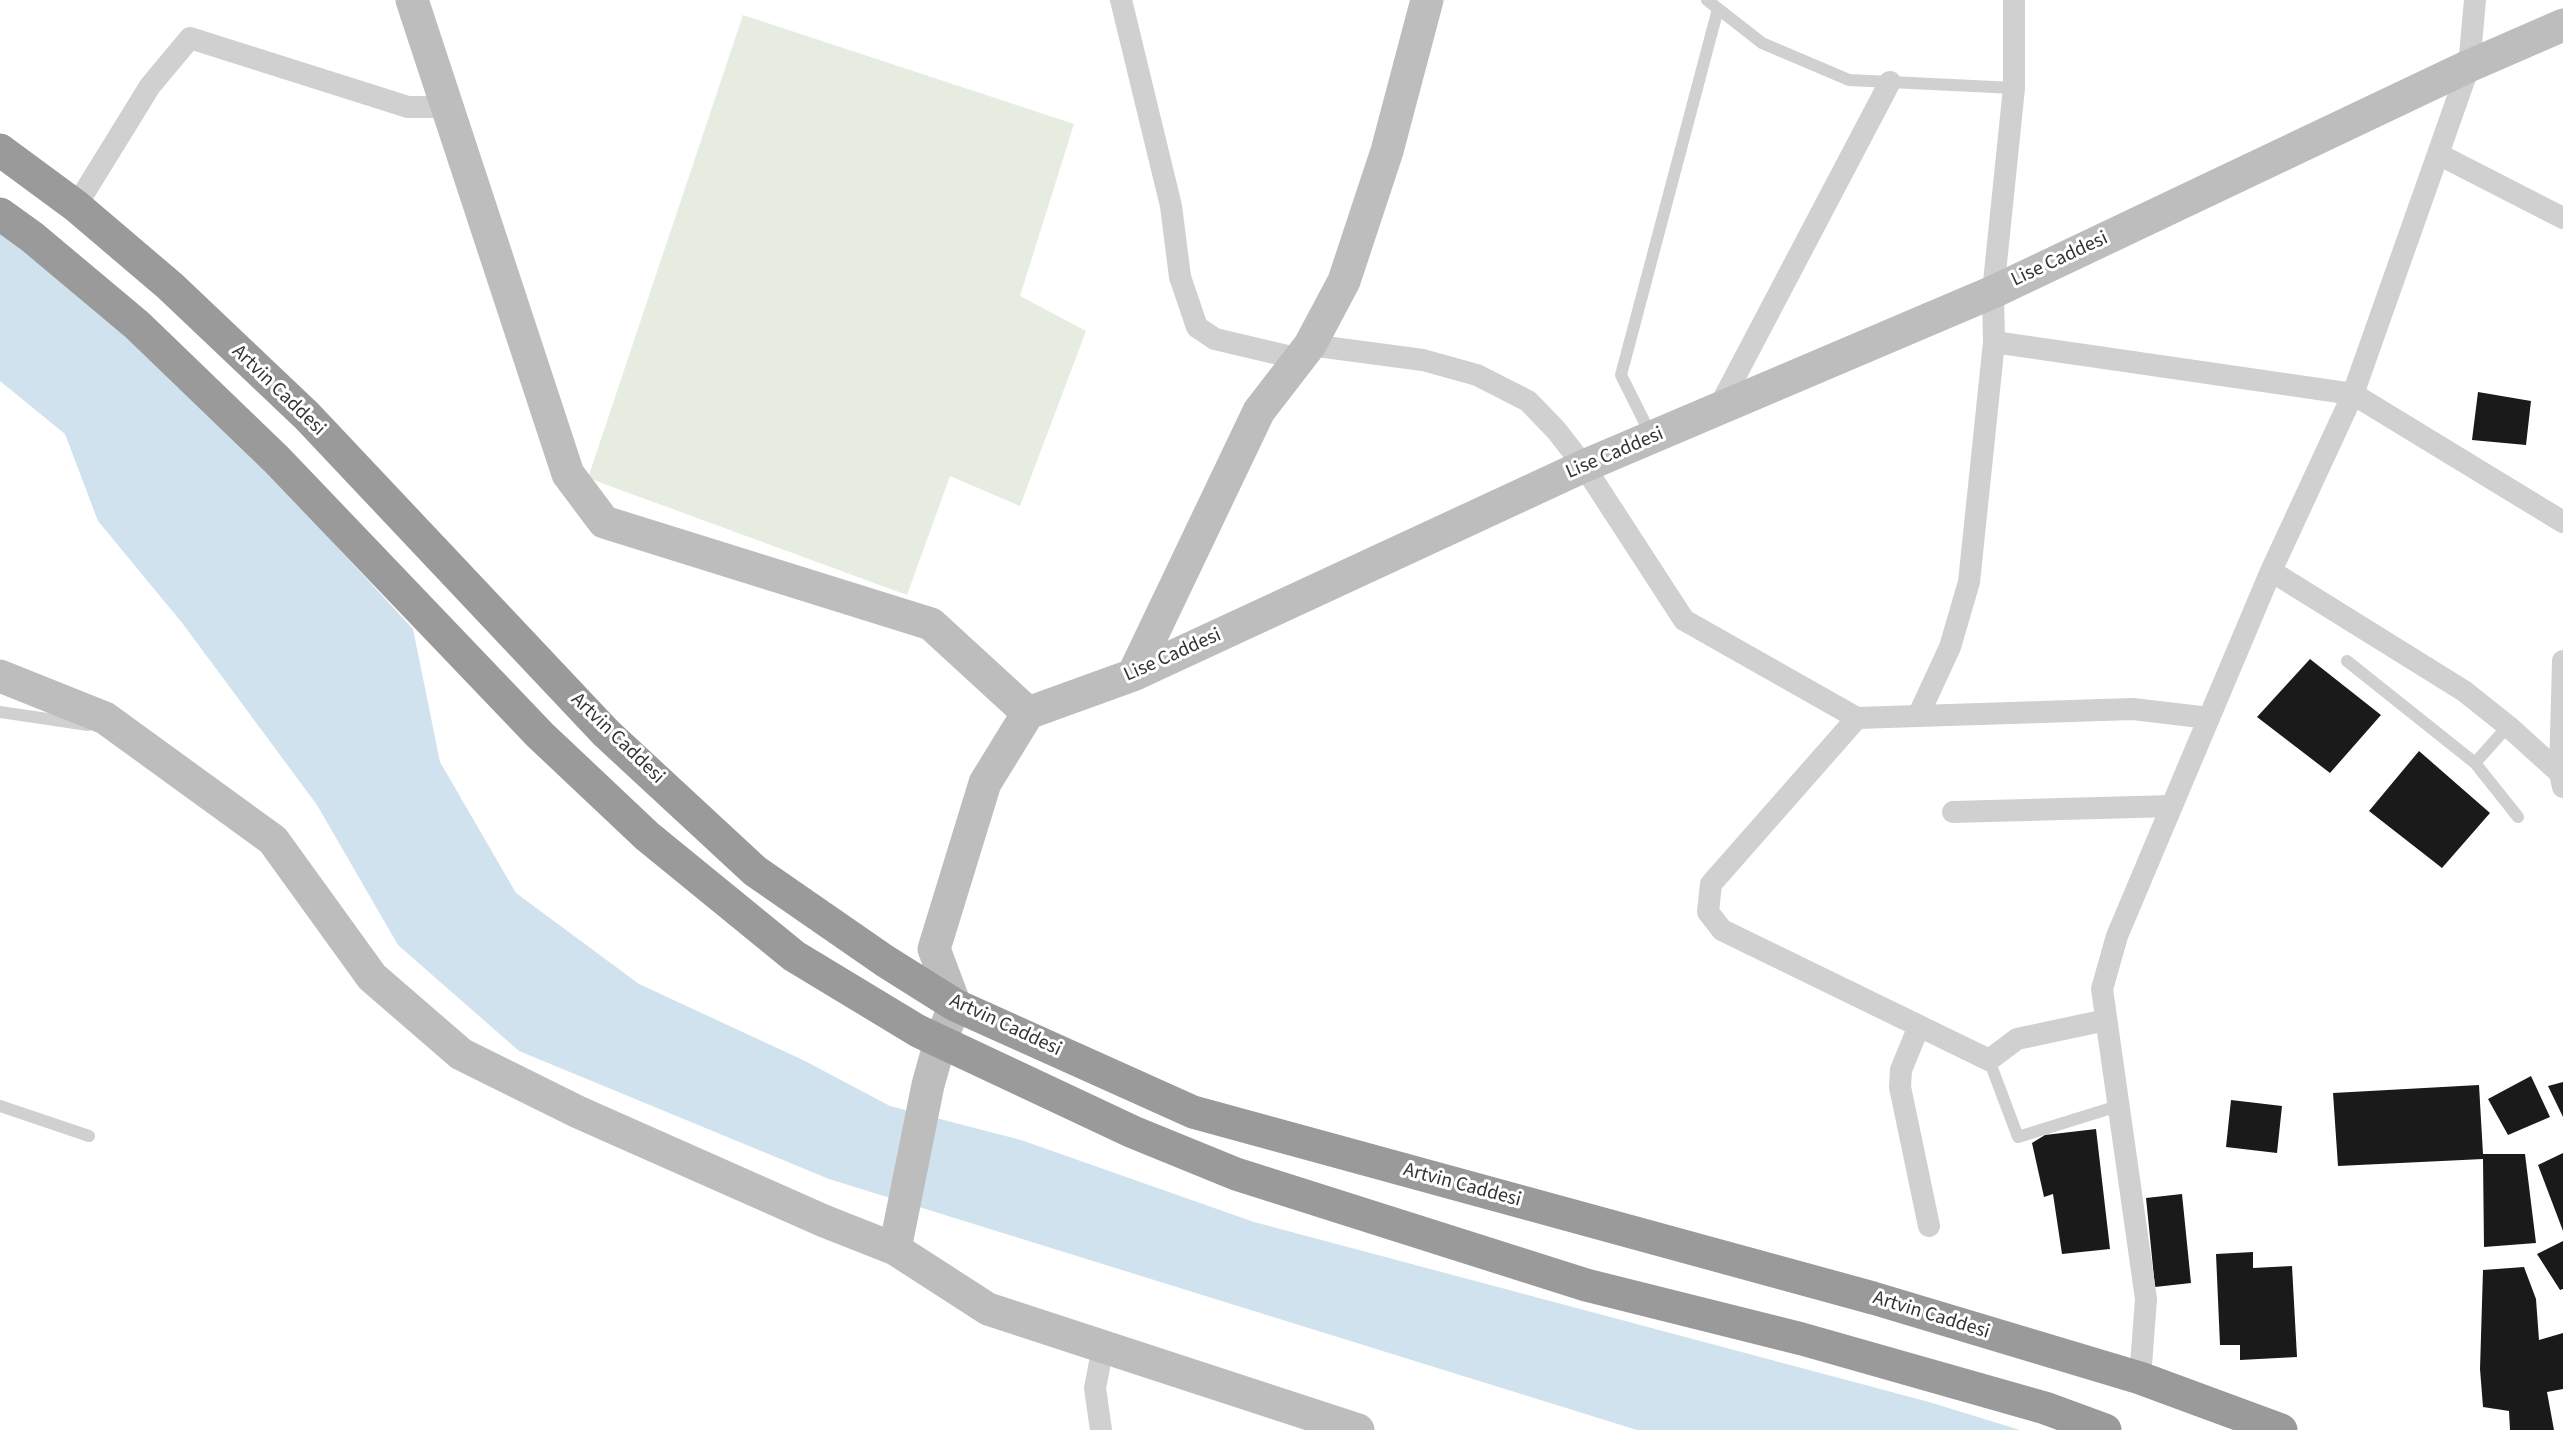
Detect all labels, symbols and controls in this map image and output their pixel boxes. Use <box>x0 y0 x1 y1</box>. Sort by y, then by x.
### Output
street label: Lise Caddesi <box>2008 227 2112 293</box>
street label: Artvin Caddesi <box>226 340 330 442</box>
street label: Lise Caddesi <box>1563 423 1667 485</box>
street label: Lise Caddesi <box>1121 624 1225 688</box>
street label: Artvin Caddesi <box>565 688 669 790</box>
street label: Artvin Caddesi <box>945 990 1065 1062</box>
street label: Artvin Caddesi <box>1401 1159 1523 1213</box>
street label: Artvin Caddesi <box>1870 1287 1992 1345</box>

